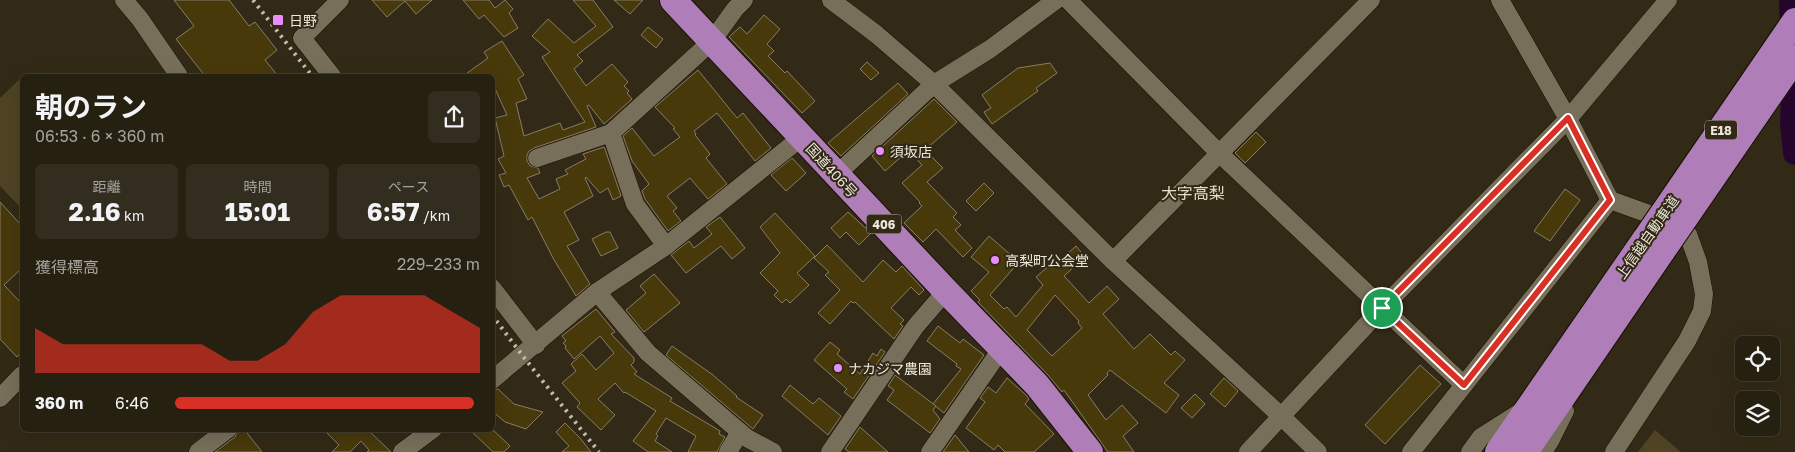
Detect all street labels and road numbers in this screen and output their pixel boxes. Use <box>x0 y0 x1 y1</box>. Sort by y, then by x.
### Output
road number: E18 <box>1705 120 1737 140</box>
street label: 国道406号 <box>803 139 861 201</box>
street label: 上信越自動車道 <box>1612 192 1682 282</box>
road number: 406 <box>866 214 902 233</box>

